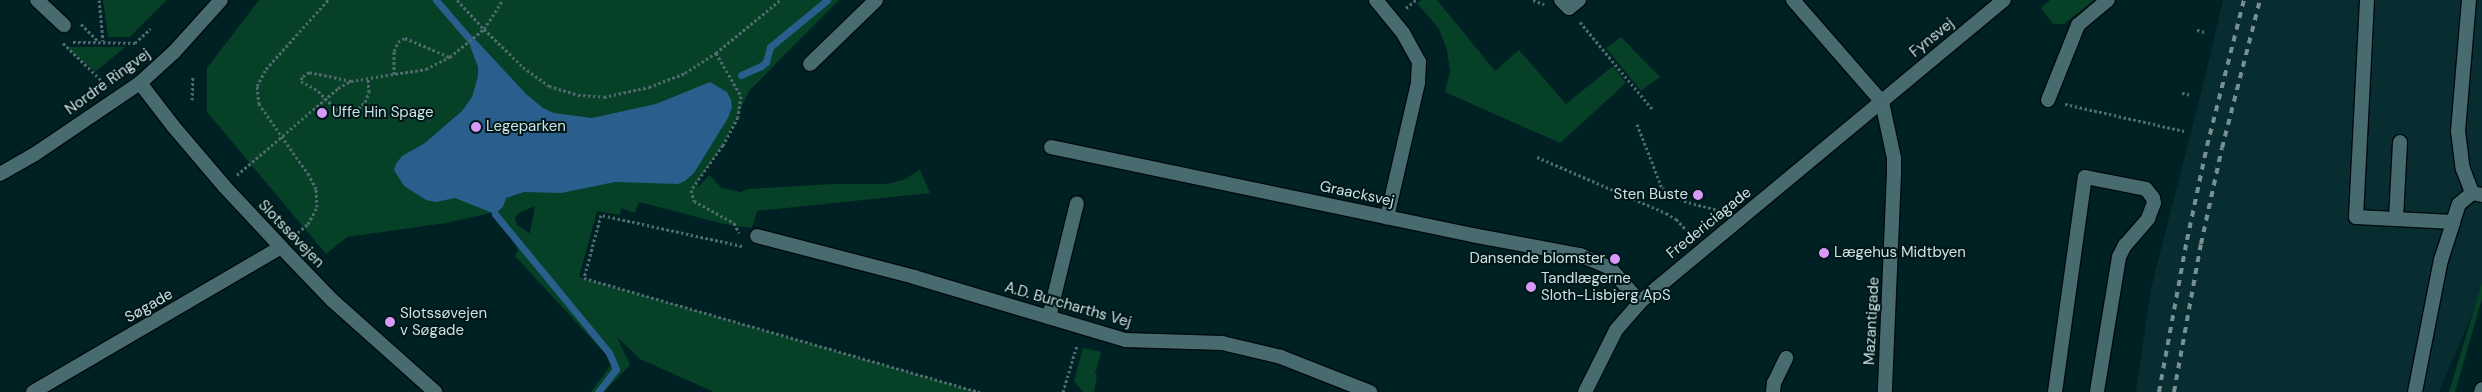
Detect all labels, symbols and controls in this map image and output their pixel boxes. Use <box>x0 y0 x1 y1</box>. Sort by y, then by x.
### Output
street label: Fynsvej <box>1906 15 1958 61</box>
street label: Nordre Ringvej <box>62 45 154 119</box>
place label: Uffe Hin Spage <box>332 104 433 122</box>
marker: Uffe Hin Spage <box>316 107 328 119</box>
place label: Legeparken <box>486 118 566 136</box>
marker: Legeparken <box>470 121 482 133</box>
street label: Graacksvej <box>1318 177 1396 211</box>
street label: Fredericiagade <box>1663 183 1755 263</box>
place label: Sten Buste <box>1613 186 1688 204</box>
marker: Sten Buste <box>1692 189 1704 201</box>
street label: Slotssøvejen <box>254 196 328 272</box>
place label: Lægehus Midtbyen <box>1834 244 1966 262</box>
marker: Lægehus Midtbyen <box>1818 247 1830 259</box>
place label: Dansende blomster <box>1469 250 1605 268</box>
marker: Dansende blomster <box>1609 253 1621 265</box>
place label: Tandlægerne Sloth-Lisbjerg ApS <box>1541 269 1671 304</box>
street label: Mazantigade <box>1861 276 1883 366</box>
street label: A.D. Burcharths Vej <box>1003 278 1133 332</box>
marker: Tandlægerne Sloth-Lisbjerg ApS <box>1525 281 1537 293</box>
street label: Søgade <box>122 285 176 327</box>
place label: Slotssøvejen v Søgade <box>400 304 487 339</box>
marker: Slotssøvejen v Søgade <box>384 316 396 328</box>

